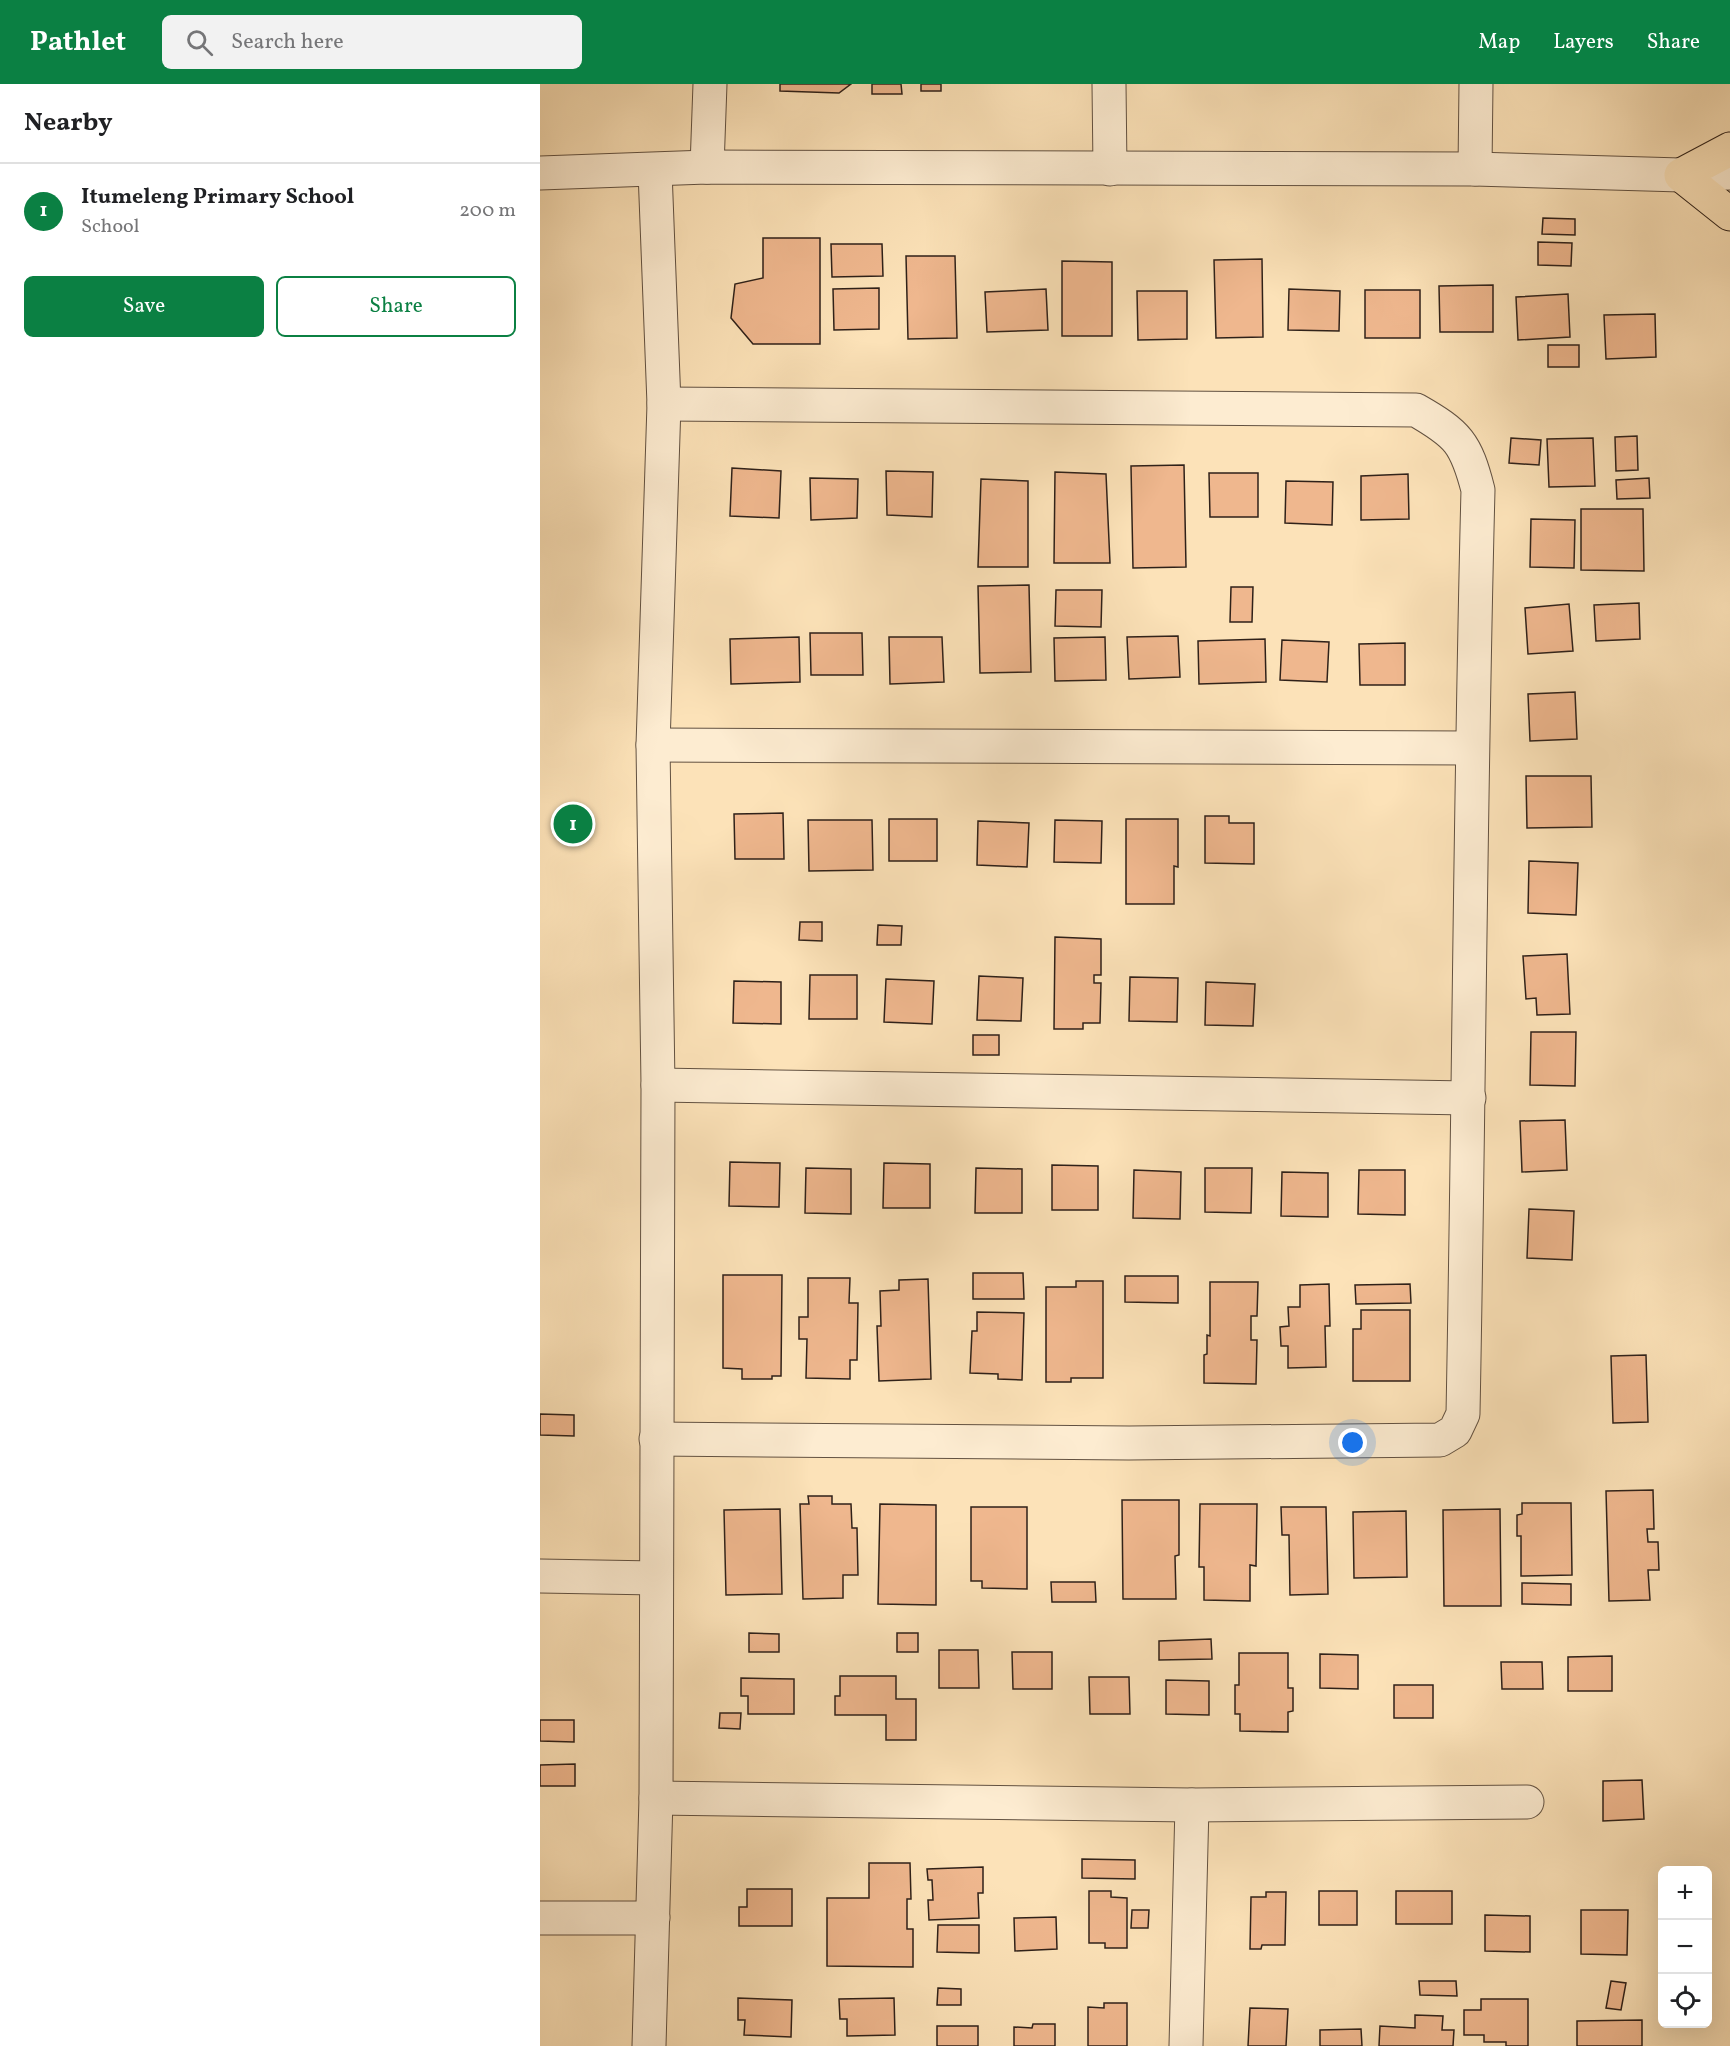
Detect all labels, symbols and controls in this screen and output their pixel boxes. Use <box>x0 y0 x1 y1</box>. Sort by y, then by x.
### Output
search box <box>162 15 582 69</box>
text: Pathlet <box>30 23 126 62</box>
icon: search <box>183 26 216 59</box>
text: Search here <box>231 27 344 58</box>
text: Map <box>1478 28 1520 57</box>
text: Layers <box>1553 28 1614 57</box>
text: Share <box>1647 28 1700 57</box>
text: Nearby <box>24 105 113 141</box>
text: Itumeleng Primary School <box>81 182 354 213</box>
text: 1 <box>39 197 48 225</box>
text: 200 m <box>459 197 516 225</box>
text: School <box>81 213 139 241</box>
button: Save <box>24 276 264 337</box>
button: Share <box>276 276 516 337</box>
pin: 1 <box>554 802 592 846</box>
your location <box>1338 1428 1367 1457</box>
map controls <box>1658 1866 1712 2028</box>
button: + <box>1658 1866 1712 1920</box>
button: − <box>1658 1920 1712 1974</box>
button: locate <box>1658 1974 1712 2028</box>

